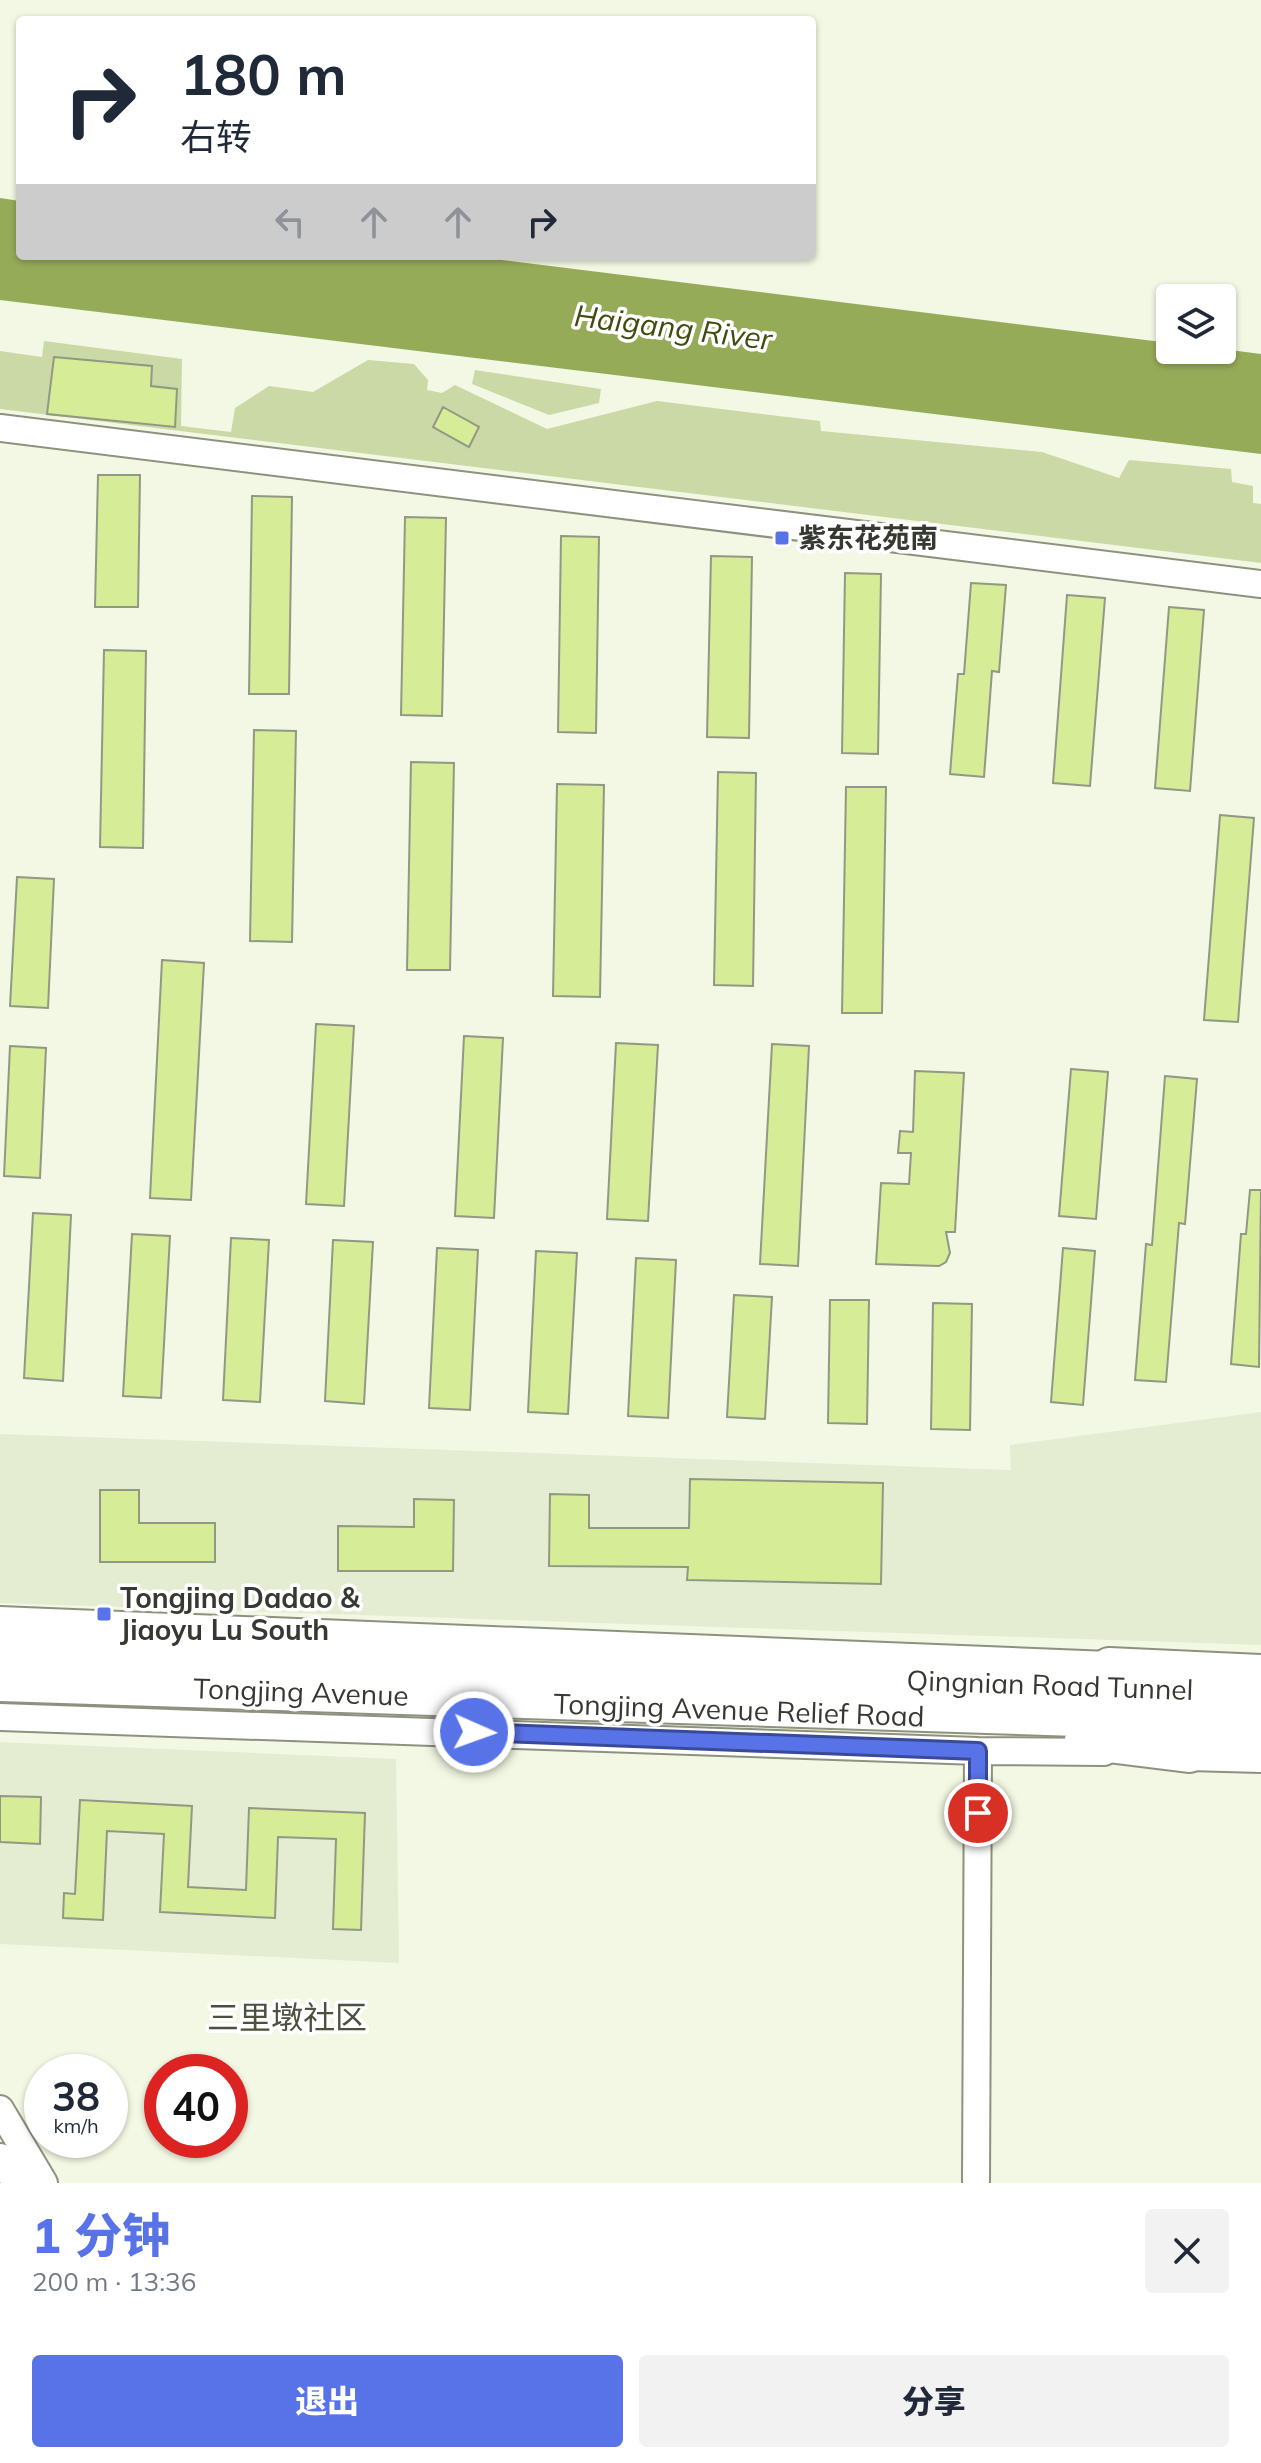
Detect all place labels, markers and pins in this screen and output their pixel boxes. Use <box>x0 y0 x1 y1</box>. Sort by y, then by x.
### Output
place label: 紫东花苑南 <box>798 520 938 555</box>
marker: 紫东花苑南 <box>773 529 791 547</box>
place label: Tongjing Dadao & Jiaoyu Lu South <box>120 1580 360 1647</box>
marker: Tongjing Dadao & Jiaoyu Lu South <box>95 1605 113 1623</box>
pin <box>944 1779 1012 1847</box>

